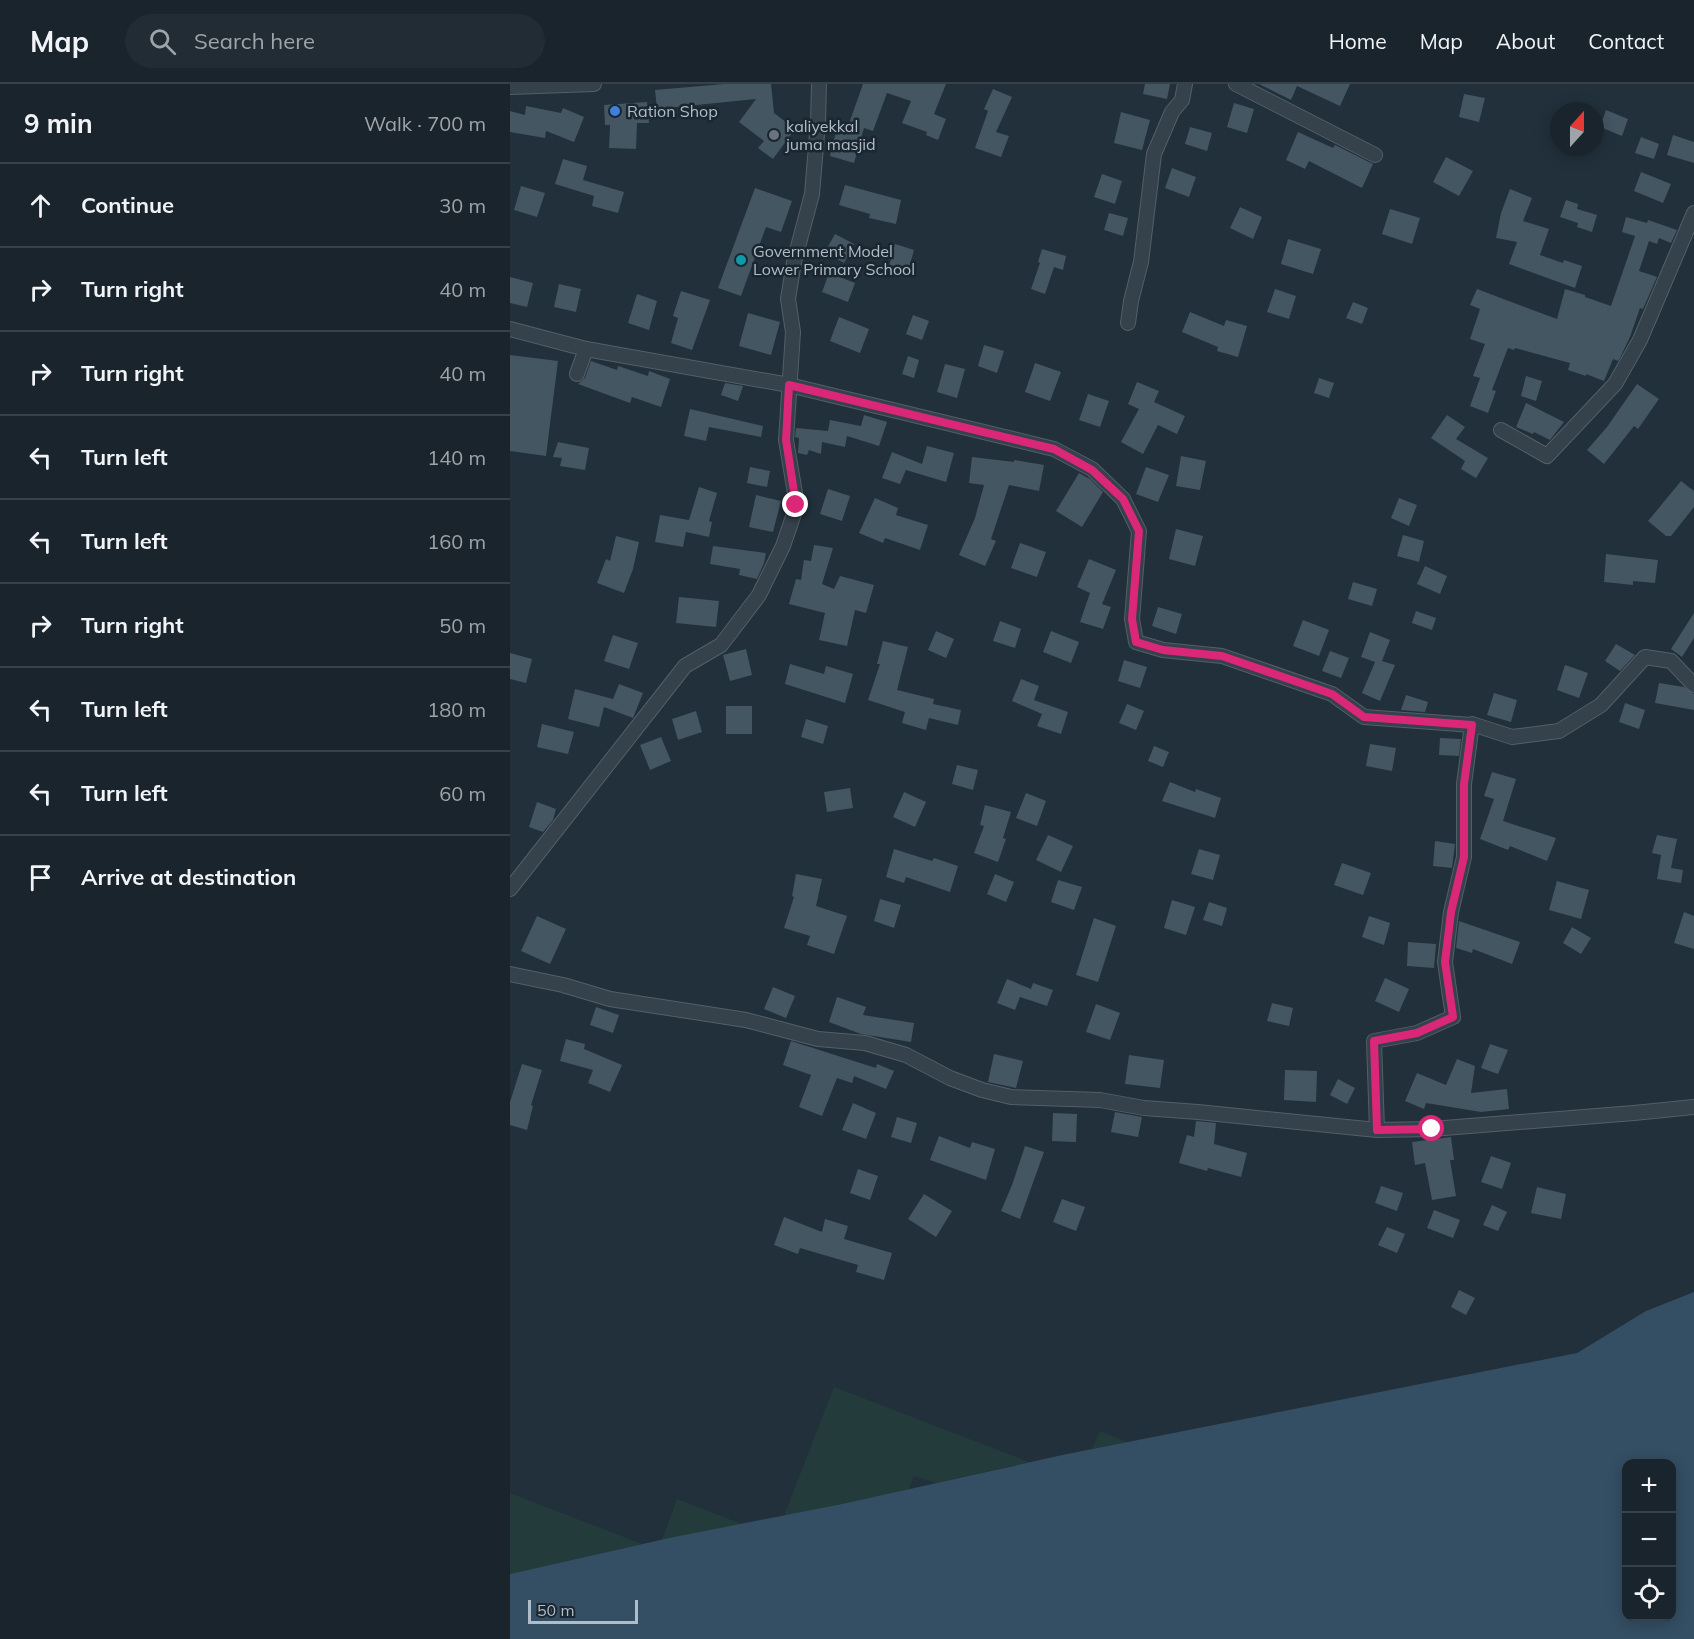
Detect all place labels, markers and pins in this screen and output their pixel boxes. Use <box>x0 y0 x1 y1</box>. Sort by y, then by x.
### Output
place label: Ration Shop <box>627 101 718 121</box>
marker: Ration Shop <box>608 104 622 118</box>
place label: kaliyekkal juma masjid <box>785 116 876 154</box>
marker: kaliyekkal juma masjid <box>767 128 781 142</box>
place label: Government Model Lower Primary School <box>753 241 915 279</box>
marker: Government Model Lower Primary School <box>734 253 748 267</box>

